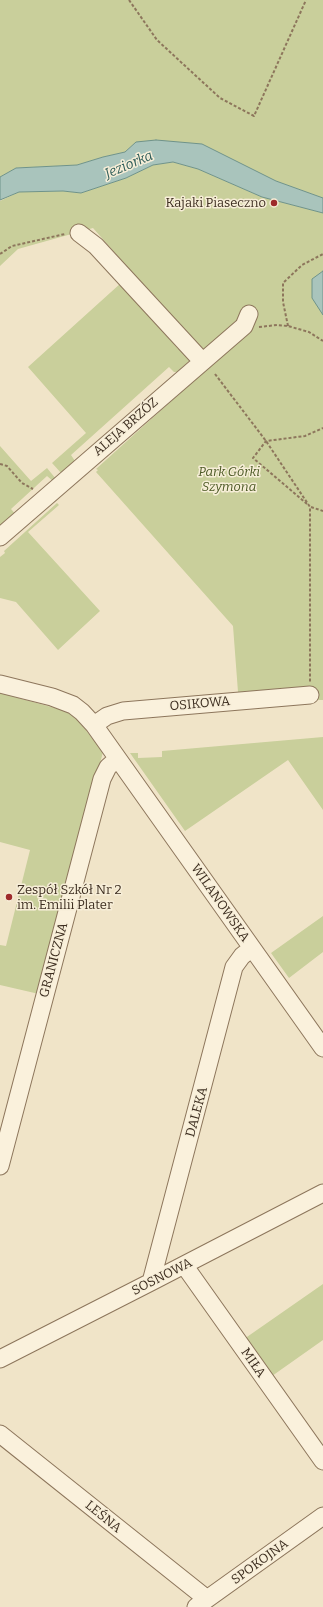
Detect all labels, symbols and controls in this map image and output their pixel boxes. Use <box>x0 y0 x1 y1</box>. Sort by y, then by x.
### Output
water label: Jeziorka <box>102 147 156 183</box>
place label: Kajaki Piaseczno <box>166 195 266 211</box>
marker: Kajaki Piaseczno <box>269 198 279 208</box>
street label: ALEJA BRZÓZ <box>90 395 162 459</box>
park label: Park Górki Szymona <box>198 464 260 495</box>
street label: OSIKOWA <box>169 694 231 714</box>
street label: WILANOWSKA <box>187 861 253 945</box>
place label: Zespół Szkół Nr 2 im. Emilii Plater <box>17 882 121 913</box>
marker: Zespół Szkół Nr 2 im. Emilii Plater <box>4 892 14 902</box>
street label: GRANICZNA <box>36 921 72 999</box>
street label: DALEKA <box>183 1085 211 1139</box>
street label: SOSNOWA <box>129 1255 195 1299</box>
street label: MIŁA <box>237 1345 269 1381</box>
street label: LEŚNA <box>82 1498 124 1536</box>
street label: SPOKOJNA <box>229 1536 291 1588</box>

